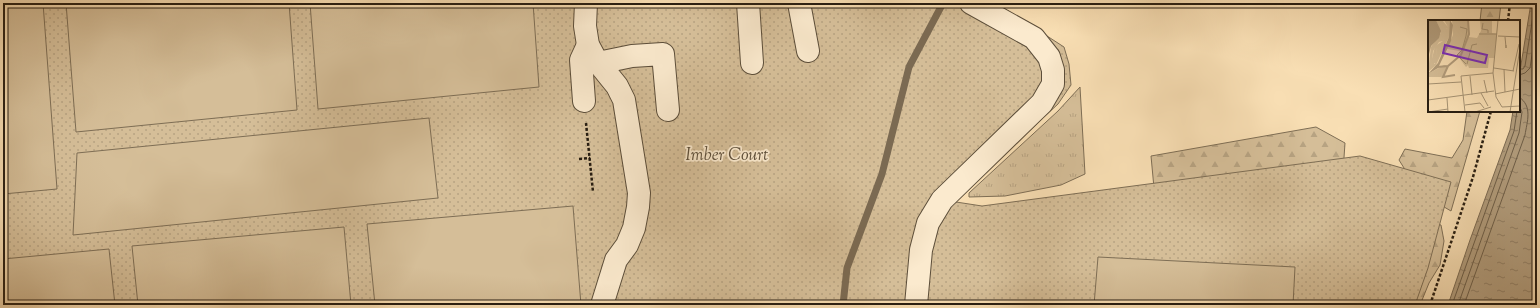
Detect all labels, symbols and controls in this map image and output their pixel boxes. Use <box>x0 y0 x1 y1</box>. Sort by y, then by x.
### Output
inset map <box>1428 20 1520 112</box>
park label: Imber Court <box>686 144 768 168</box>

